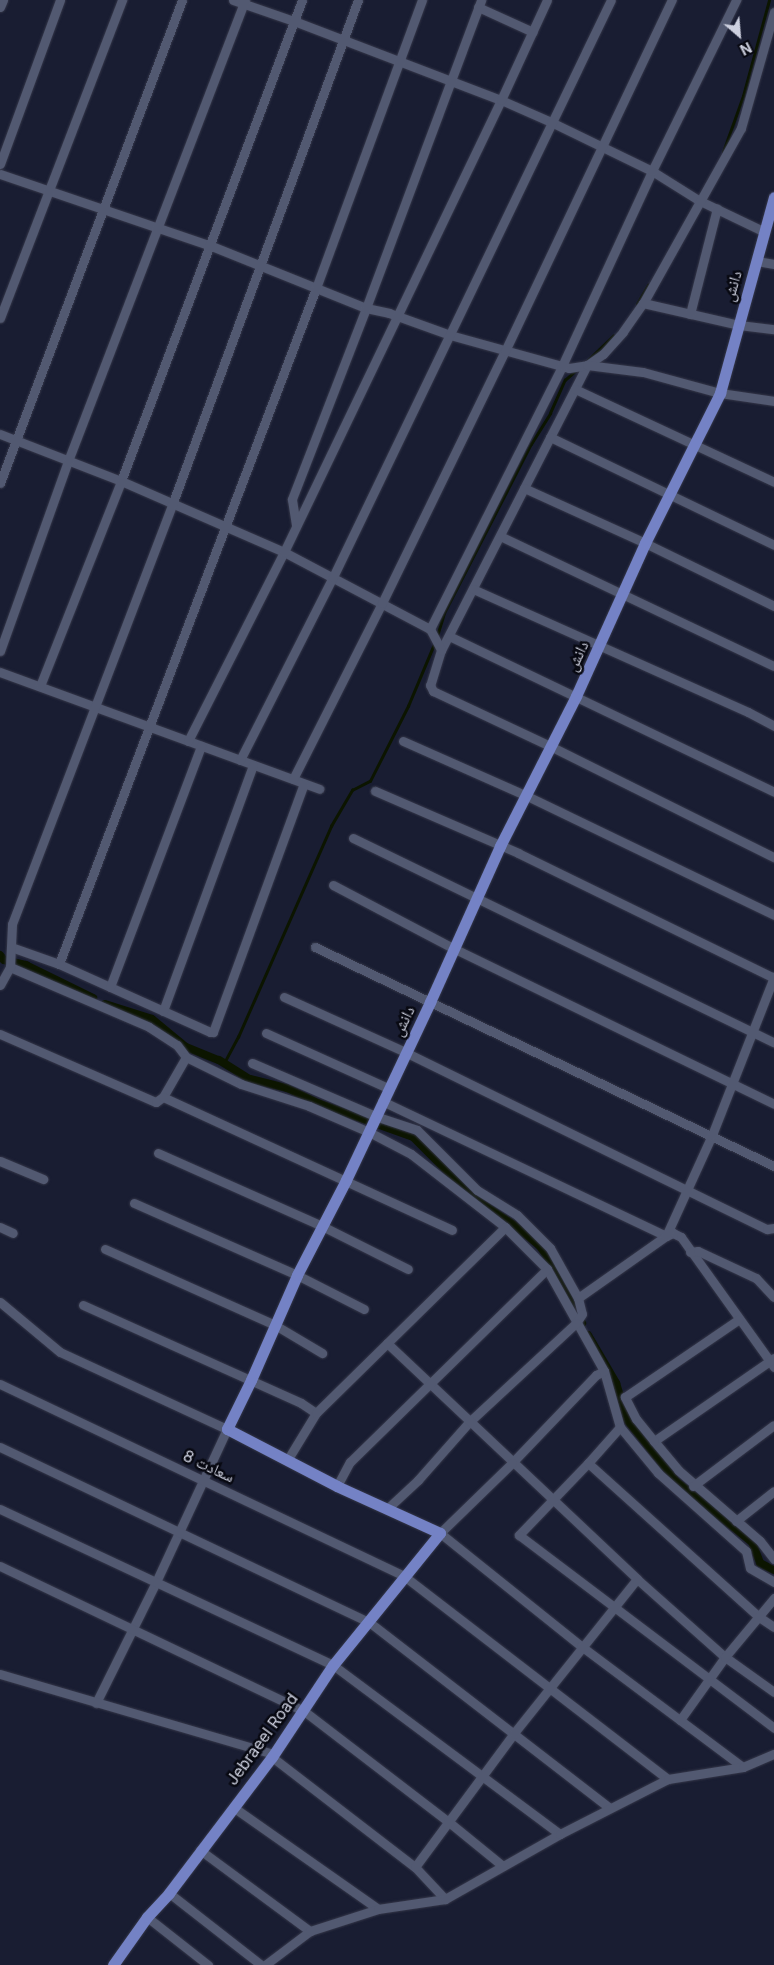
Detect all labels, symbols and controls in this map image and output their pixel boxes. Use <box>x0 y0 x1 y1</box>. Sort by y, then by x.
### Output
north arrow <box>714 10 764 60</box>
text: N <box>737 39 755 59</box>
street label: دانش <box>718 268 746 304</box>
street label: دانش <box>562 638 592 674</box>
street label: دانش <box>388 1003 418 1039</box>
street label: سعادت 8 <box>180 1446 238 1486</box>
street label: Jebraeel Road <box>222 1689 302 1789</box>

